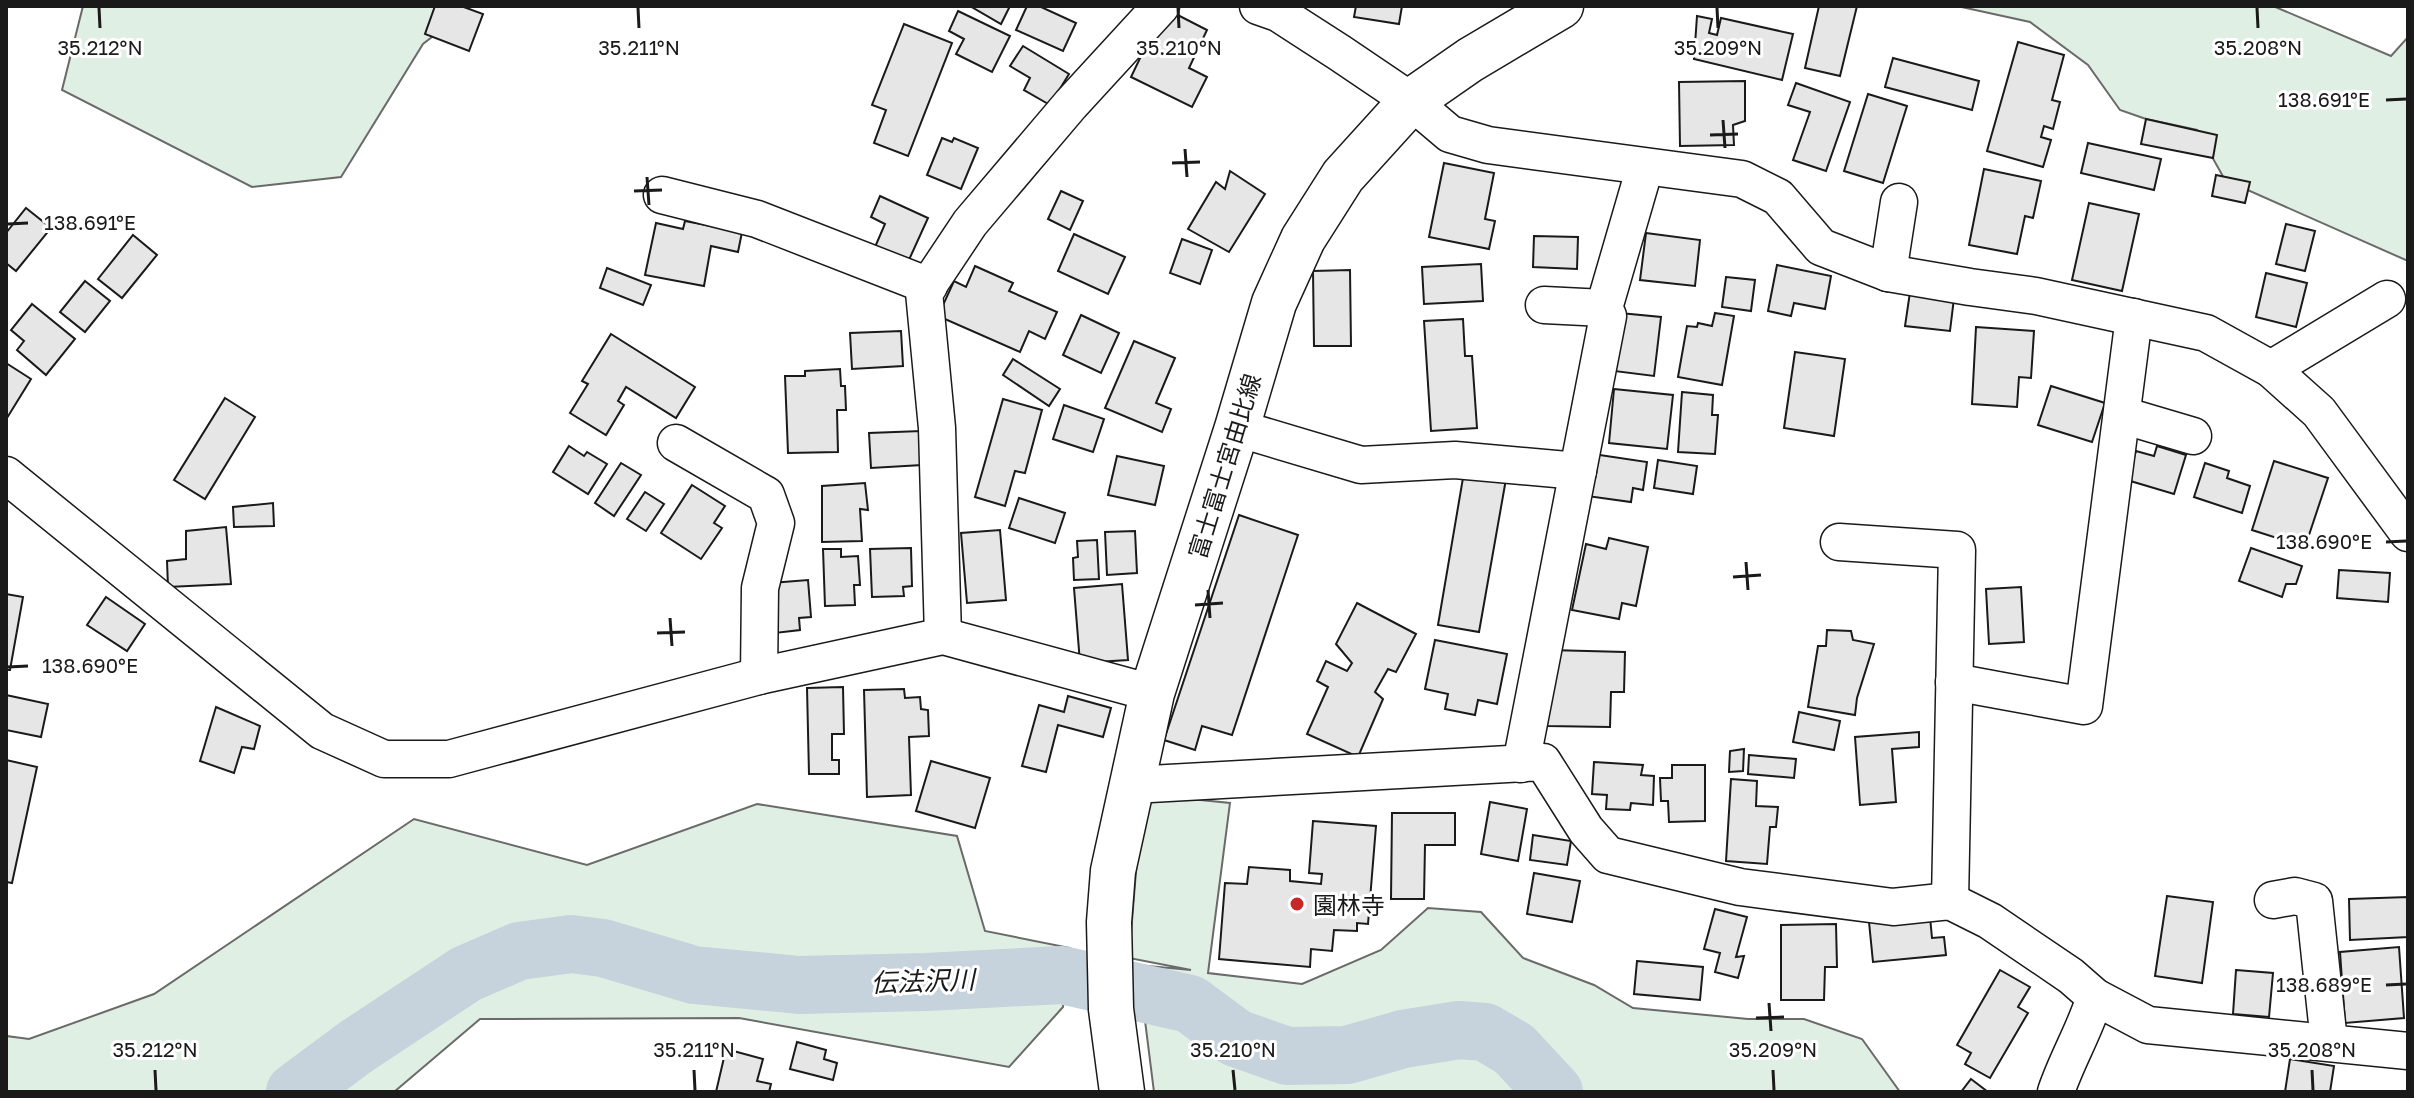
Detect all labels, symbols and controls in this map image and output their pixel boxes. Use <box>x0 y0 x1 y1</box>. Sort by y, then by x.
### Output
text: 35.212°N <box>57 35 143 59</box>
text: 35.211°N <box>598 35 680 59</box>
text: 35.210°N <box>1136 35 1222 59</box>
text: 35.209°N <box>1674 35 1762 59</box>
text: 35.208°N <box>2214 35 2302 59</box>
text: 138.691°E <box>2278 87 2370 111</box>
text: 138.691°E <box>44 210 136 234</box>
street label: 富士富士宮由比線 <box>1182 370 1266 562</box>
text: 138.690°E <box>2276 529 2372 553</box>
text: 138.690°E <box>42 653 138 677</box>
place label: 園林寺 <box>1313 890 1385 919</box>
marker: 園林寺 <box>1288 895 1306 913</box>
water label: 伝法沢川 <box>870 964 978 998</box>
text: 138.689°E <box>2276 972 2372 996</box>
text: 35.212°N <box>112 1037 198 1061</box>
text: 35.211°N <box>653 1037 735 1061</box>
text: 35.210°N <box>1190 1037 1276 1061</box>
text: 35.209°N <box>1729 1037 1817 1061</box>
text: 35.208°N <box>2268 1037 2356 1061</box>

